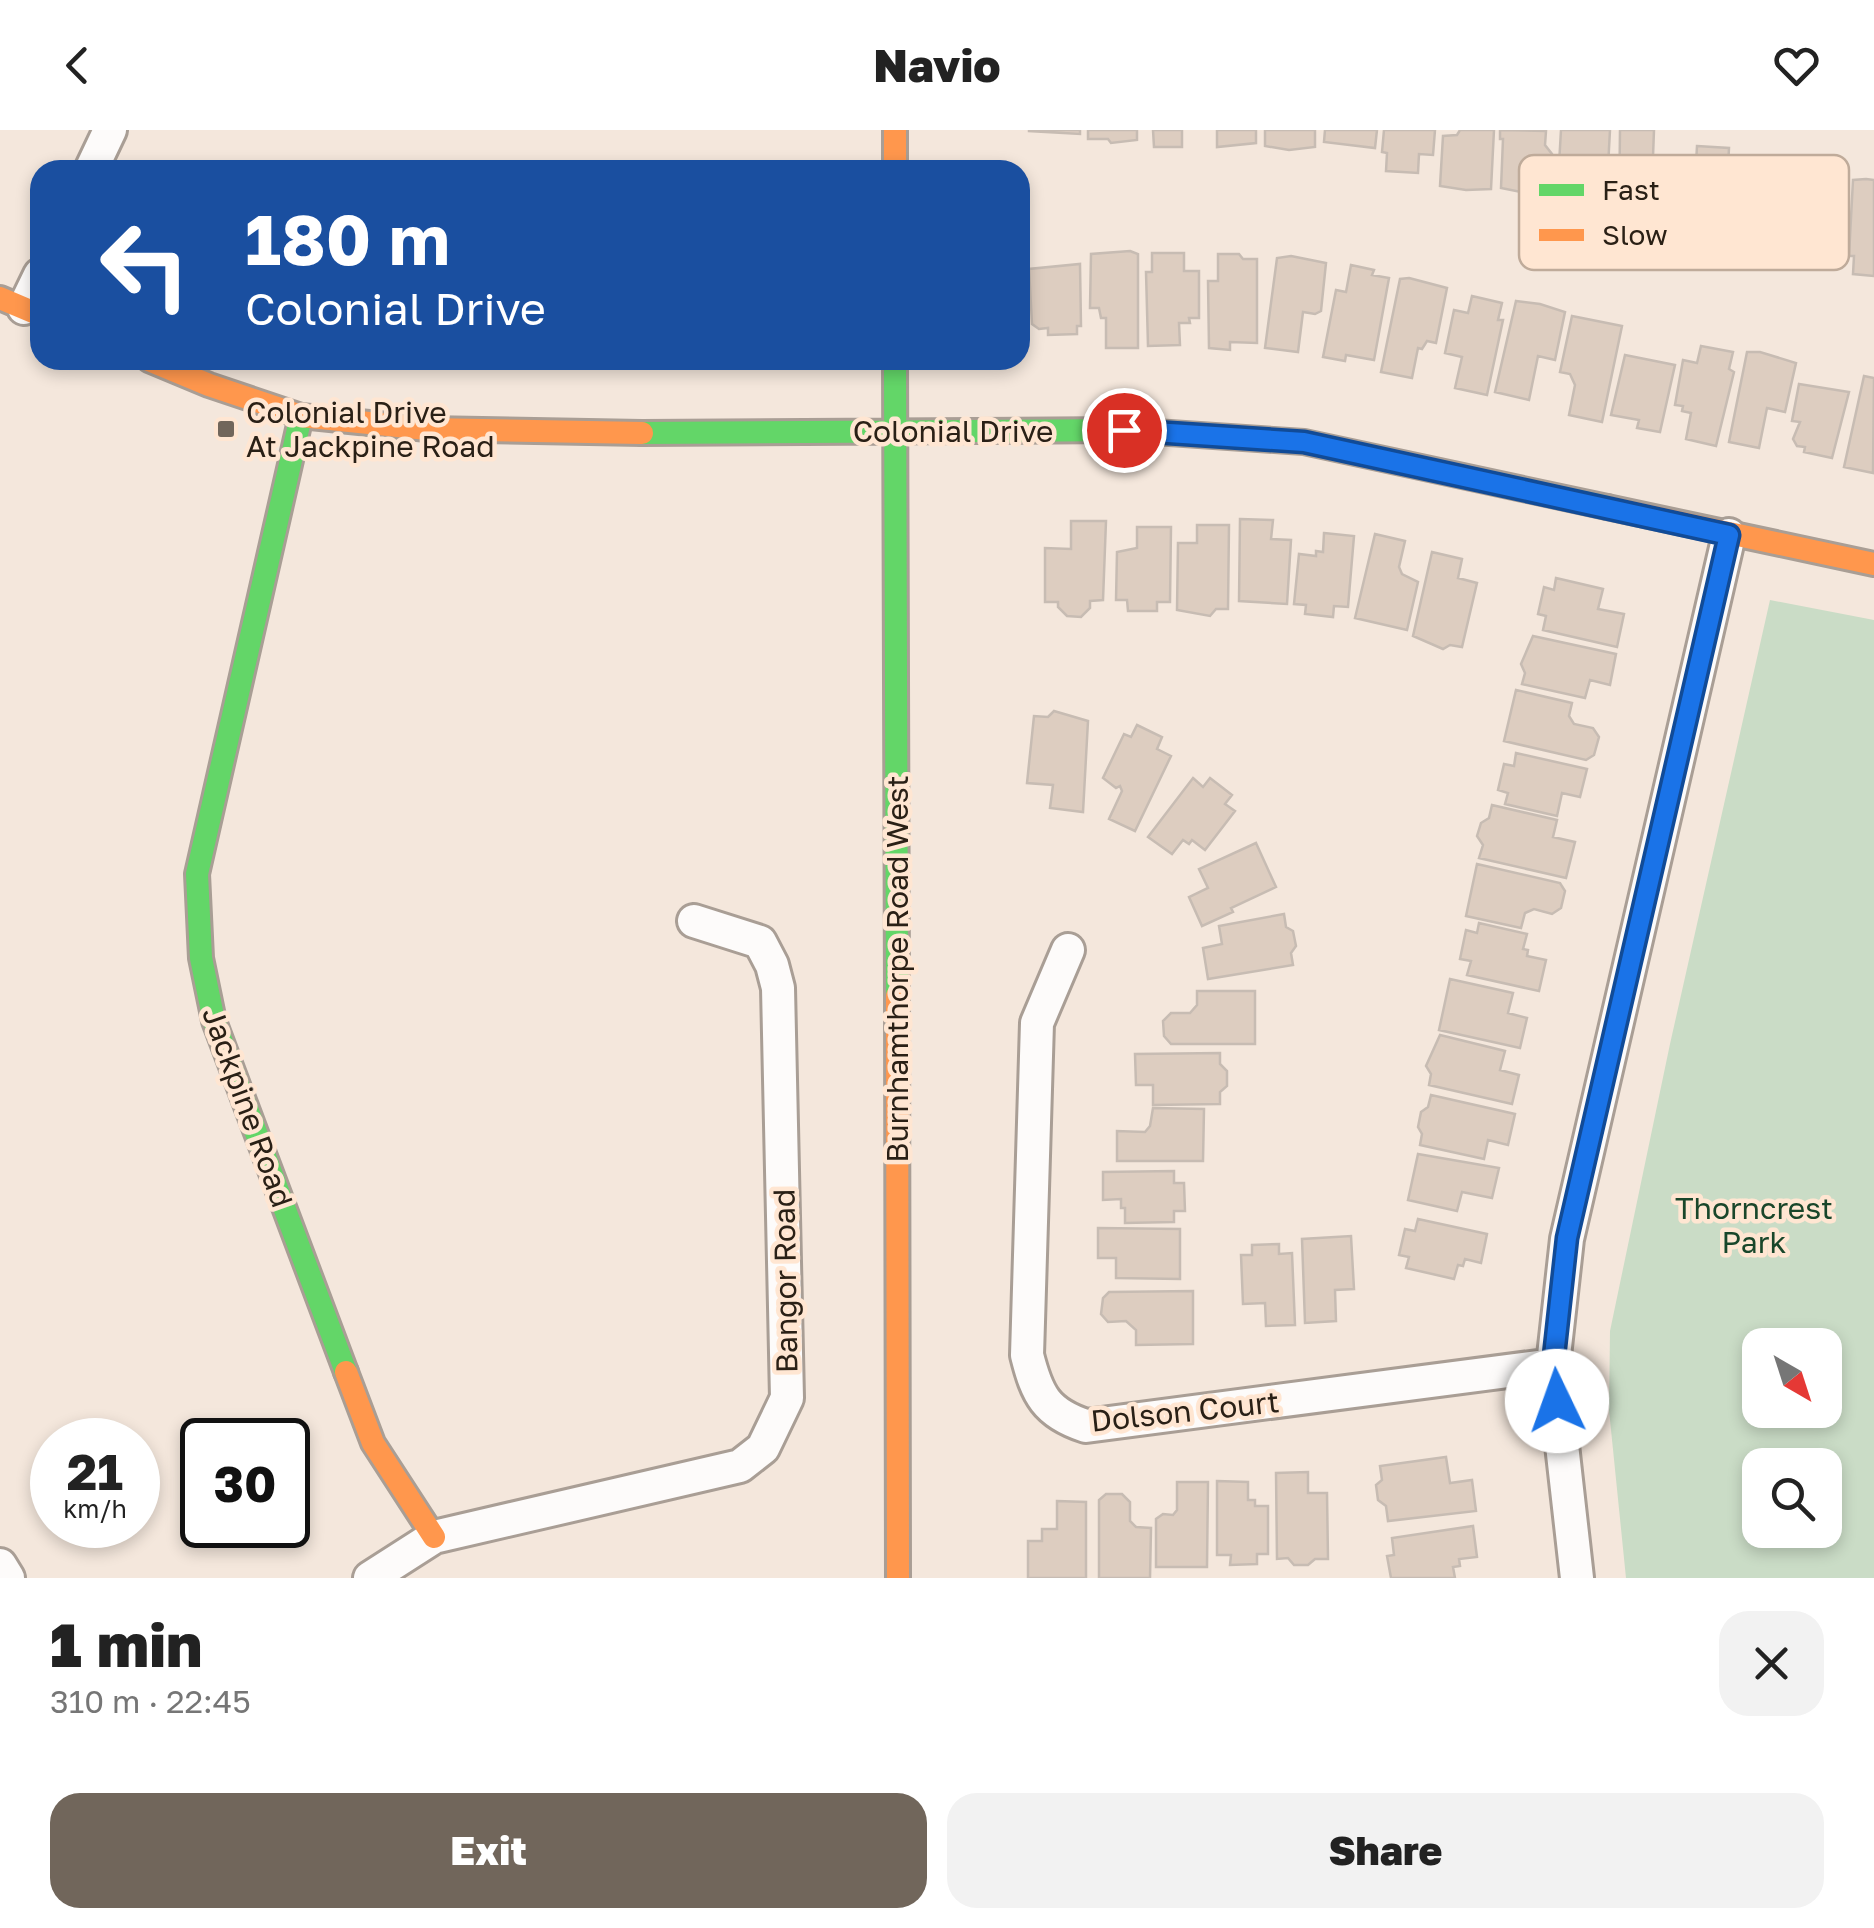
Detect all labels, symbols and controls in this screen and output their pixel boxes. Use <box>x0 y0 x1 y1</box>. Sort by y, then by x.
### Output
icon: back <box>50 38 105 93</box>
text: Navio <box>873 38 1001 92</box>
icon: heart <box>1769 38 1824 93</box>
legend <box>1519 155 1849 270</box>
text: Fast <box>1602 173 1660 206</box>
text: 180 m <box>245 196 450 280</box>
icon: left <box>80 200 210 330</box>
text: Slow <box>1602 218 1668 251</box>
text: Colonial Drive <box>245 281 546 335</box>
pin <box>1082 388 1167 473</box>
place label: Colonial Drive At Jackpine Road <box>246 394 495 464</box>
icon: arrive <box>1097 403 1152 458</box>
street label: Colonial Drive <box>853 413 1053 449</box>
marker: Colonial Drive At Jackpine Road <box>215 418 237 440</box>
street label: Burnhamthorpe Road West <box>879 775 915 1163</box>
street label: Jackpine Road <box>195 1002 301 1212</box>
street label: Bangor Road <box>765 1188 805 1374</box>
park label: Thorncrest Park <box>1675 1190 1833 1260</box>
north arrow <box>1742 1328 1842 1428</box>
map controls <box>1742 1328 1842 1548</box>
position arrow <box>1505 1349 1609 1453</box>
street label: Dolson Court <box>1089 1383 1281 1439</box>
speed limit sign: 30 <box>180 1418 310 1548</box>
text: 21 <box>67 1441 123 1501</box>
button: search <box>1742 1448 1842 1548</box>
text: km/h <box>63 1493 127 1524</box>
text: 1 min <box>50 1608 202 1680</box>
button: close <box>1719 1611 1824 1716</box>
text: 310 m · 22:45 <box>50 1682 251 1720</box>
button: Exit <box>50 1793 927 1908</box>
button: Share <box>947 1793 1824 1908</box>

